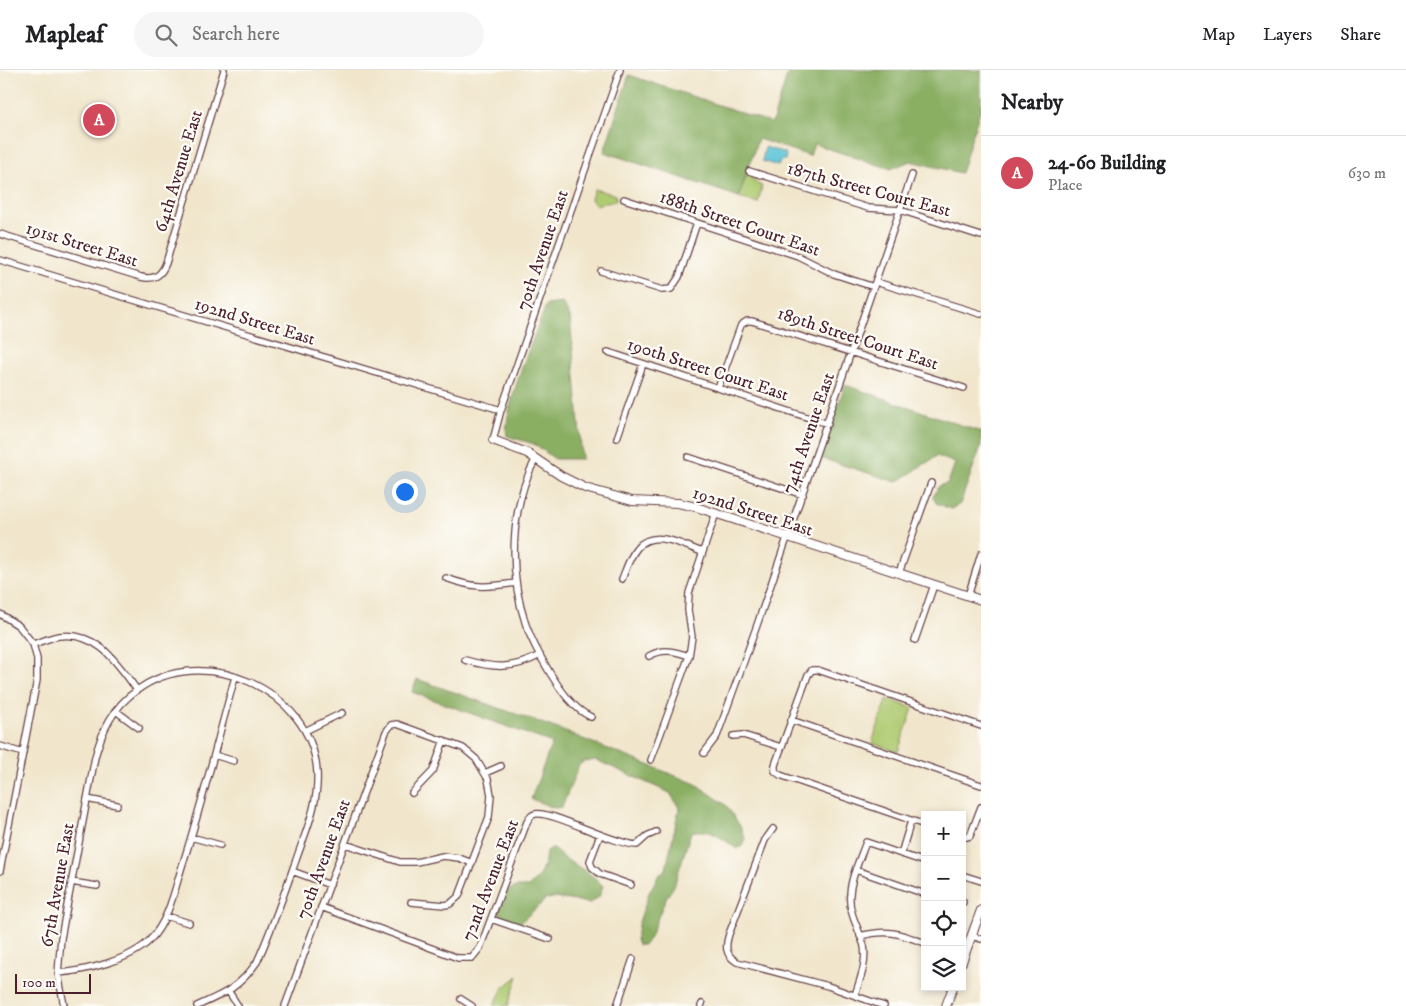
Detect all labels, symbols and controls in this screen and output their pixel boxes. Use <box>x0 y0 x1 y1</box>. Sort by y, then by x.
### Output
search box <box>134 12 484 57</box>
text: Mapleaf <box>25 20 104 50</box>
icon: search <box>152 21 180 49</box>
text: Search here <box>192 23 280 46</box>
text: Map <box>1202 24 1235 46</box>
text: Layers <box>1263 24 1312 46</box>
text: Share <box>1340 24 1381 46</box>
text: Nearby <box>1001 90 1063 116</box>
pin: A <box>83 101 115 139</box>
street label: 64th Avenue East <box>150 107 208 235</box>
text: 24-60 Building <box>1048 152 1166 175</box>
street label: 187th Street Court East <box>785 158 953 222</box>
text: A <box>1012 163 1022 183</box>
text: 630 m <box>1348 163 1386 183</box>
text: Place <box>1048 175 1082 195</box>
street label: 188th Street Court East <box>657 186 823 262</box>
street label: 70th Avenue East <box>512 187 574 314</box>
street label: 191st Street East <box>23 217 141 273</box>
street label: 192nd Street East <box>192 293 318 351</box>
street label: 189th Street Court East <box>774 303 941 375</box>
street label: 190th Street Court East <box>624 333 791 407</box>
street label: 74th Avenue East <box>778 370 840 497</box>
your location <box>392 479 418 505</box>
street label: 192nd Street East <box>690 482 816 542</box>
street label: 70th Avenue East <box>292 796 356 922</box>
map controls <box>921 811 966 991</box>
button: + <box>921 811 966 856</box>
street label: 72nd Avenue East <box>458 816 524 944</box>
street label: 67th Avenue East <box>36 821 80 949</box>
button: − <box>921 856 966 901</box>
button: locate <box>921 901 966 946</box>
button: layers <box>921 946 966 991</box>
scale bar <box>15 971 91 994</box>
text: 100 m <box>22 974 56 992</box>

